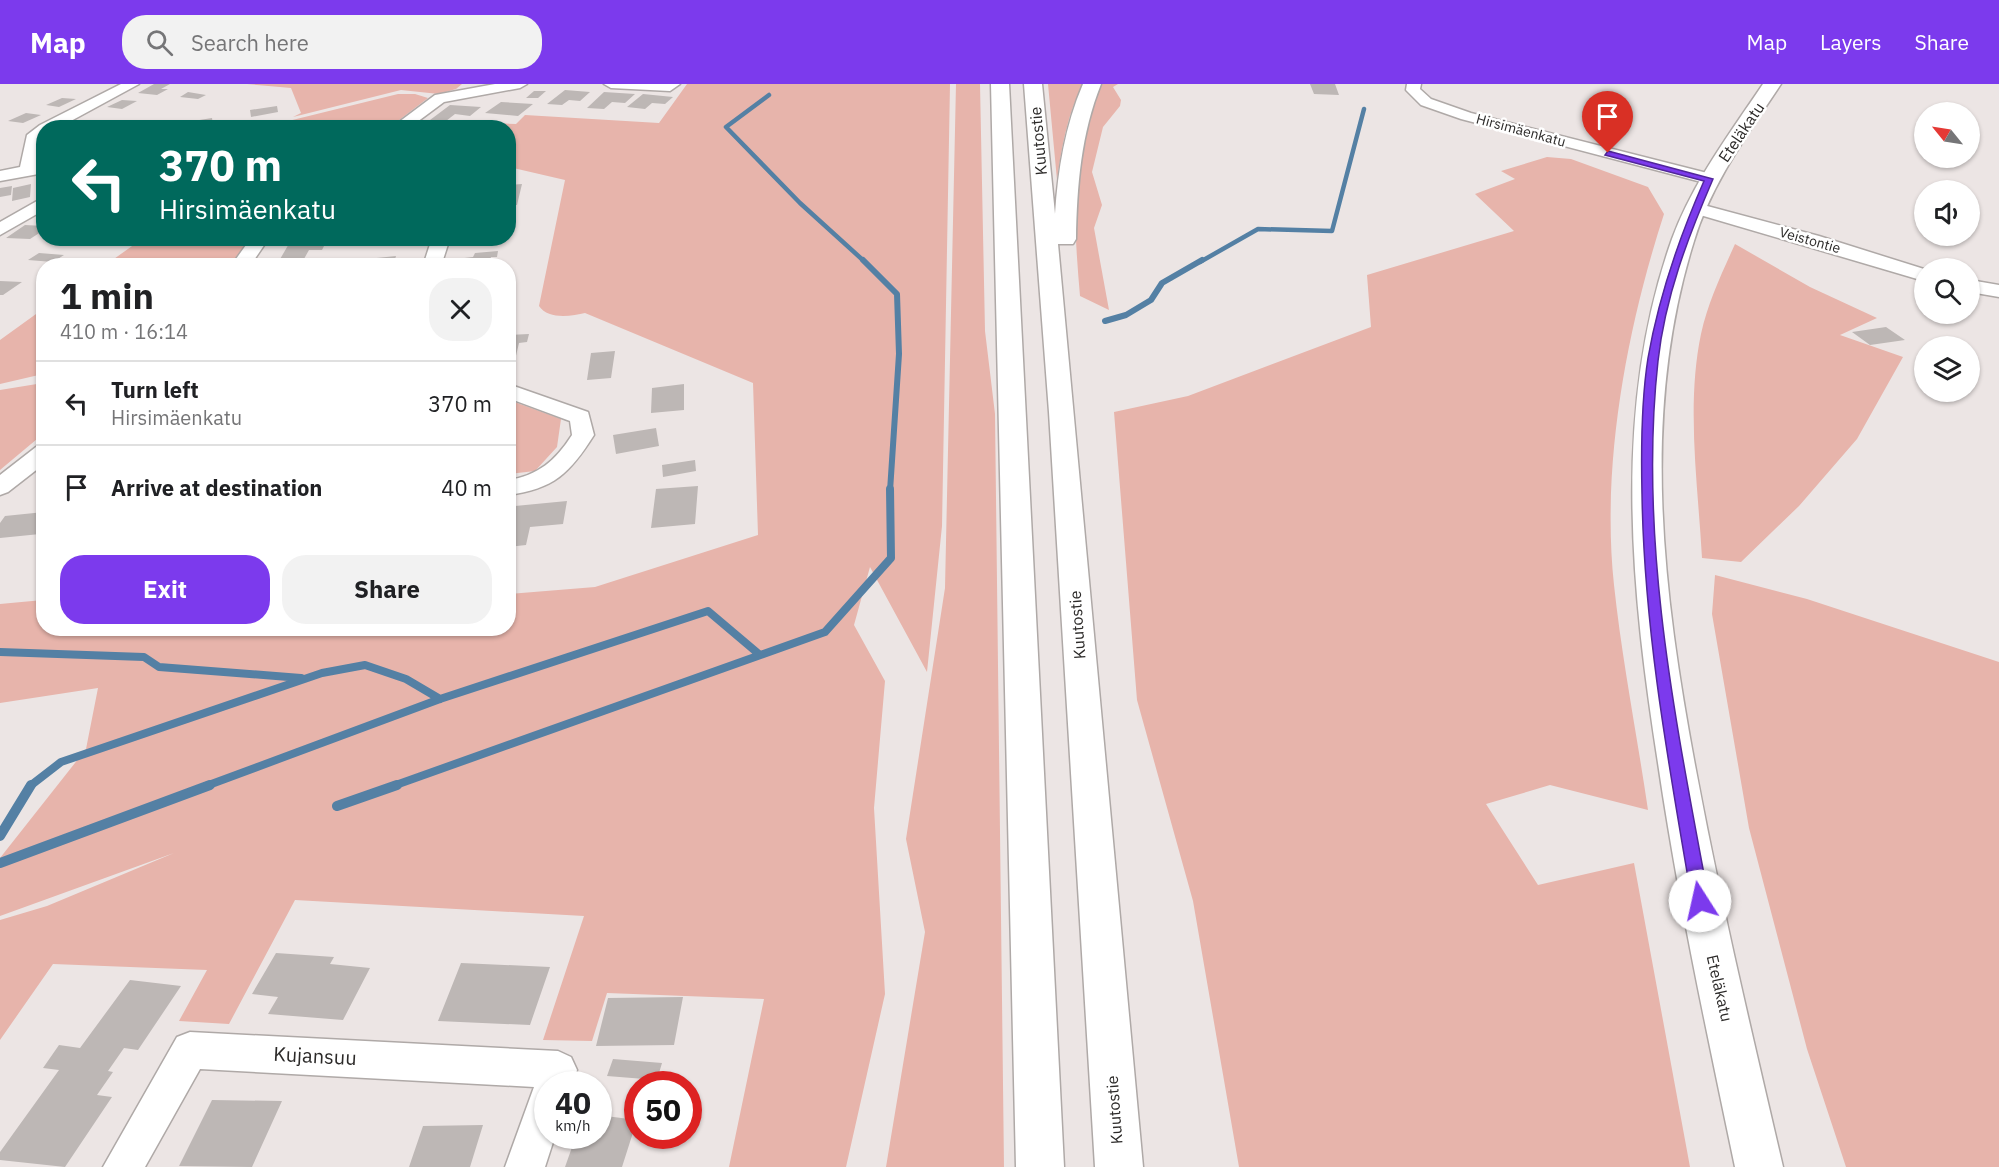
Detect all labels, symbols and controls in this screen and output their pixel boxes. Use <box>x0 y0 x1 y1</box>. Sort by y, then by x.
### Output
search box <box>122 15 542 69</box>
text: Map <box>30 24 86 61</box>
icon: search <box>143 26 176 59</box>
text: Search here <box>191 28 309 57</box>
text: Map <box>1747 28 1787 56</box>
text: Layers <box>1820 28 1882 56</box>
text: Share <box>1915 28 1969 56</box>
pin <box>1582 91 1633 153</box>
street label: Eteläkatu <box>1714 98 1768 166</box>
icon: arrive <box>1591 100 1624 133</box>
north arrow <box>1914 102 1980 168</box>
map controls <box>1914 102 1980 402</box>
street label: Kuutostie <box>1025 106 1051 176</box>
street label: Hirsimäenkatu <box>1474 109 1568 151</box>
text: 370 m <box>159 138 282 193</box>
icon: left <box>60 144 138 222</box>
button: sound <box>1914 180 1980 246</box>
text: Hirsimäenkatu <box>159 191 336 226</box>
street label: Veistontie <box>1777 223 1843 257</box>
button: search <box>1914 258 1980 324</box>
text: 1 min <box>60 272 154 319</box>
button: close <box>429 278 492 341</box>
text: 410 m · 16:14 <box>60 318 188 345</box>
button: layers <box>1914 336 1980 402</box>
text: Turn left <box>111 375 199 404</box>
icon: left <box>60 387 93 420</box>
text: 370 m <box>428 389 492 418</box>
text: Hirsimäenkatu <box>111 404 242 431</box>
icon: arrive <box>60 471 93 504</box>
text: Arrive at destination <box>111 473 322 502</box>
text: 40 m <box>441 473 492 502</box>
button: Exit <box>60 555 270 624</box>
button: Share <box>282 555 492 624</box>
street label: Kuutostie <box>1065 590 1089 660</box>
position arrow <box>1668 869 1732 933</box>
street label: Eteläkatu <box>1703 953 1737 1023</box>
street label: Kujansuu <box>273 1040 357 1071</box>
speed limit sign: 50 <box>624 1071 702 1149</box>
street label: Kuutostie <box>1102 1075 1126 1145</box>
text: 40 <box>555 1083 591 1122</box>
text: km/h <box>555 1116 591 1135</box>

